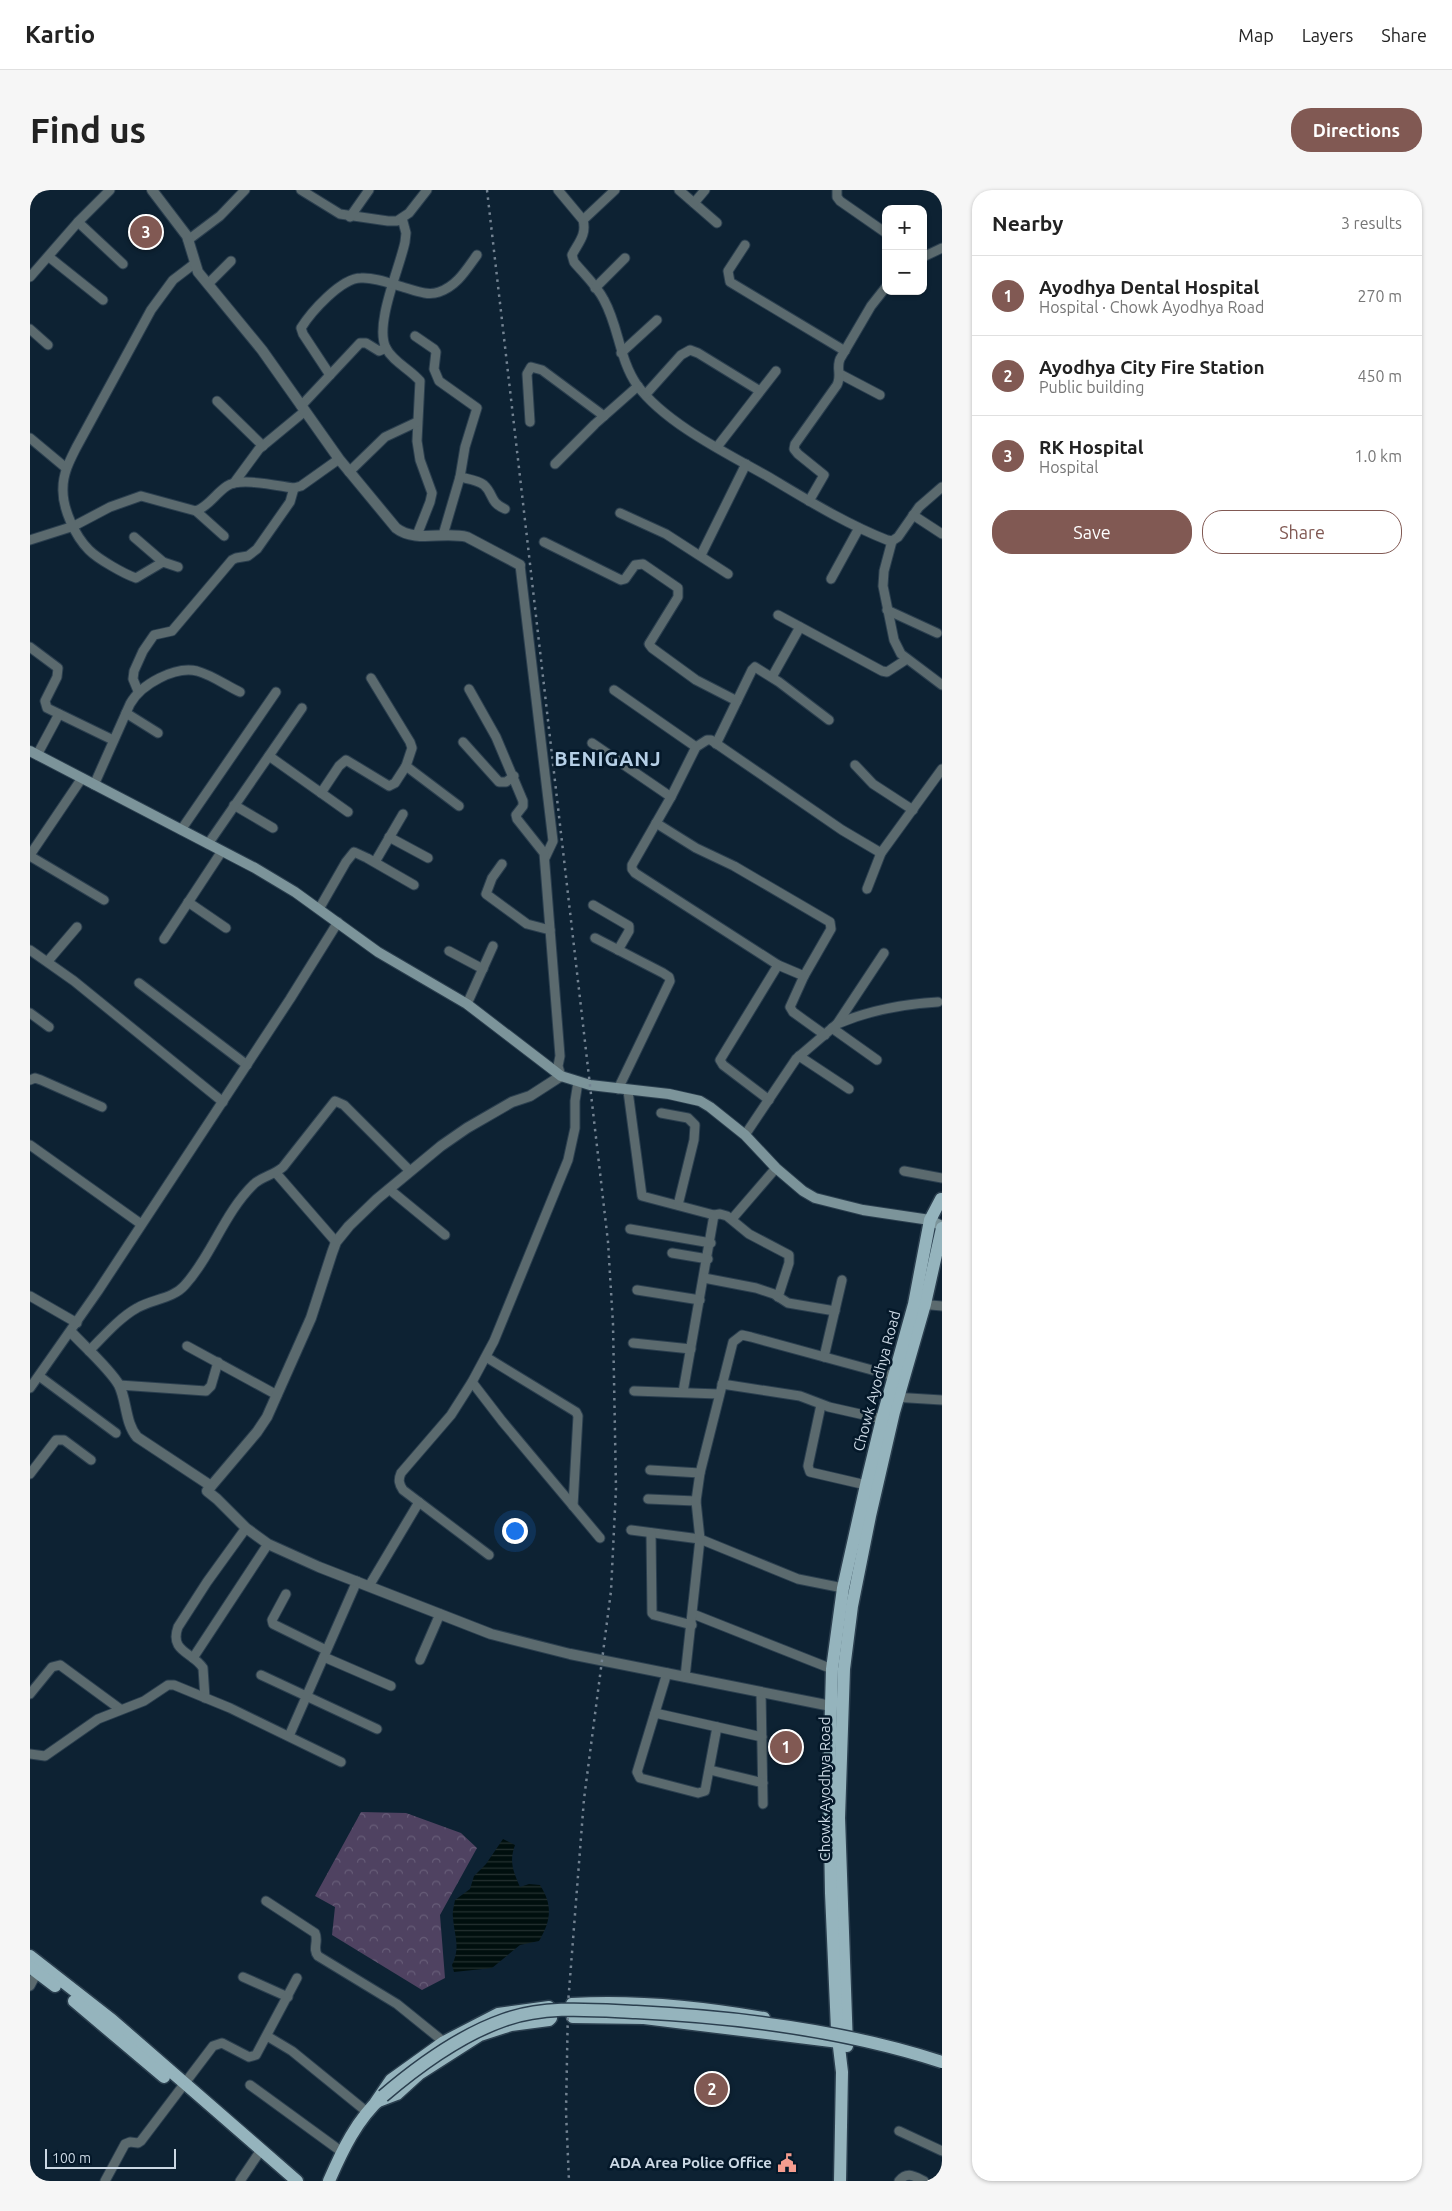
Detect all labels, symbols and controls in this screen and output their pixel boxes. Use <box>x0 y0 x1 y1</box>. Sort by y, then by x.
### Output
text: Kartio <box>25 21 95 48</box>
text: Map <box>1238 25 1274 45</box>
text: Layers <box>1302 25 1353 45</box>
text: Share <box>1381 25 1427 45</box>
button: Directions <box>1291 108 1422 152</box>
text: Find us <box>30 110 146 150</box>
map controls <box>882 205 927 295</box>
button: + <box>882 205 927 250</box>
text: Nearby <box>992 211 1063 235</box>
pin: 3 <box>130 213 162 251</box>
text: 3 results <box>1341 214 1402 232</box>
button: − <box>882 250 927 295</box>
text: Ayodhya Dental Hospital <box>1039 276 1259 298</box>
text: 1 <box>1003 287 1013 305</box>
text: 270 m <box>1357 287 1402 305</box>
text: Hospital · Chowk Ayodhya Road <box>1039 298 1264 316</box>
text: Ayodhya City Fire Station <box>1039 356 1265 378</box>
text: 2 <box>1003 367 1013 385</box>
text: 450 m <box>1357 367 1402 385</box>
text: Public building <box>1039 378 1144 396</box>
text: RK Hospital <box>1039 436 1143 458</box>
text: 3 <box>1003 447 1013 465</box>
text: 1.0 km <box>1354 447 1402 465</box>
text: Hospital <box>1039 458 1098 476</box>
button: Save <box>992 510 1192 554</box>
button: Share <box>1202 510 1402 554</box>
district label: BENIGANJ <box>554 747 662 770</box>
street label: Chowk Ayodhya Road <box>850 1309 903 1453</box>
your location <box>502 1518 528 1544</box>
street label: Chowk Ayodhya Road <box>816 1717 833 1861</box>
pin: 1 <box>770 1728 802 1766</box>
pin: 2 <box>696 2070 728 2108</box>
scale bar <box>45 2146 176 2169</box>
text: 100 m <box>52 2150 91 2166</box>
public building icon: ADA Area Police Office <box>776 2152 798 2174</box>
place label: ADA Area Police Office <box>610 2154 772 2171</box>

